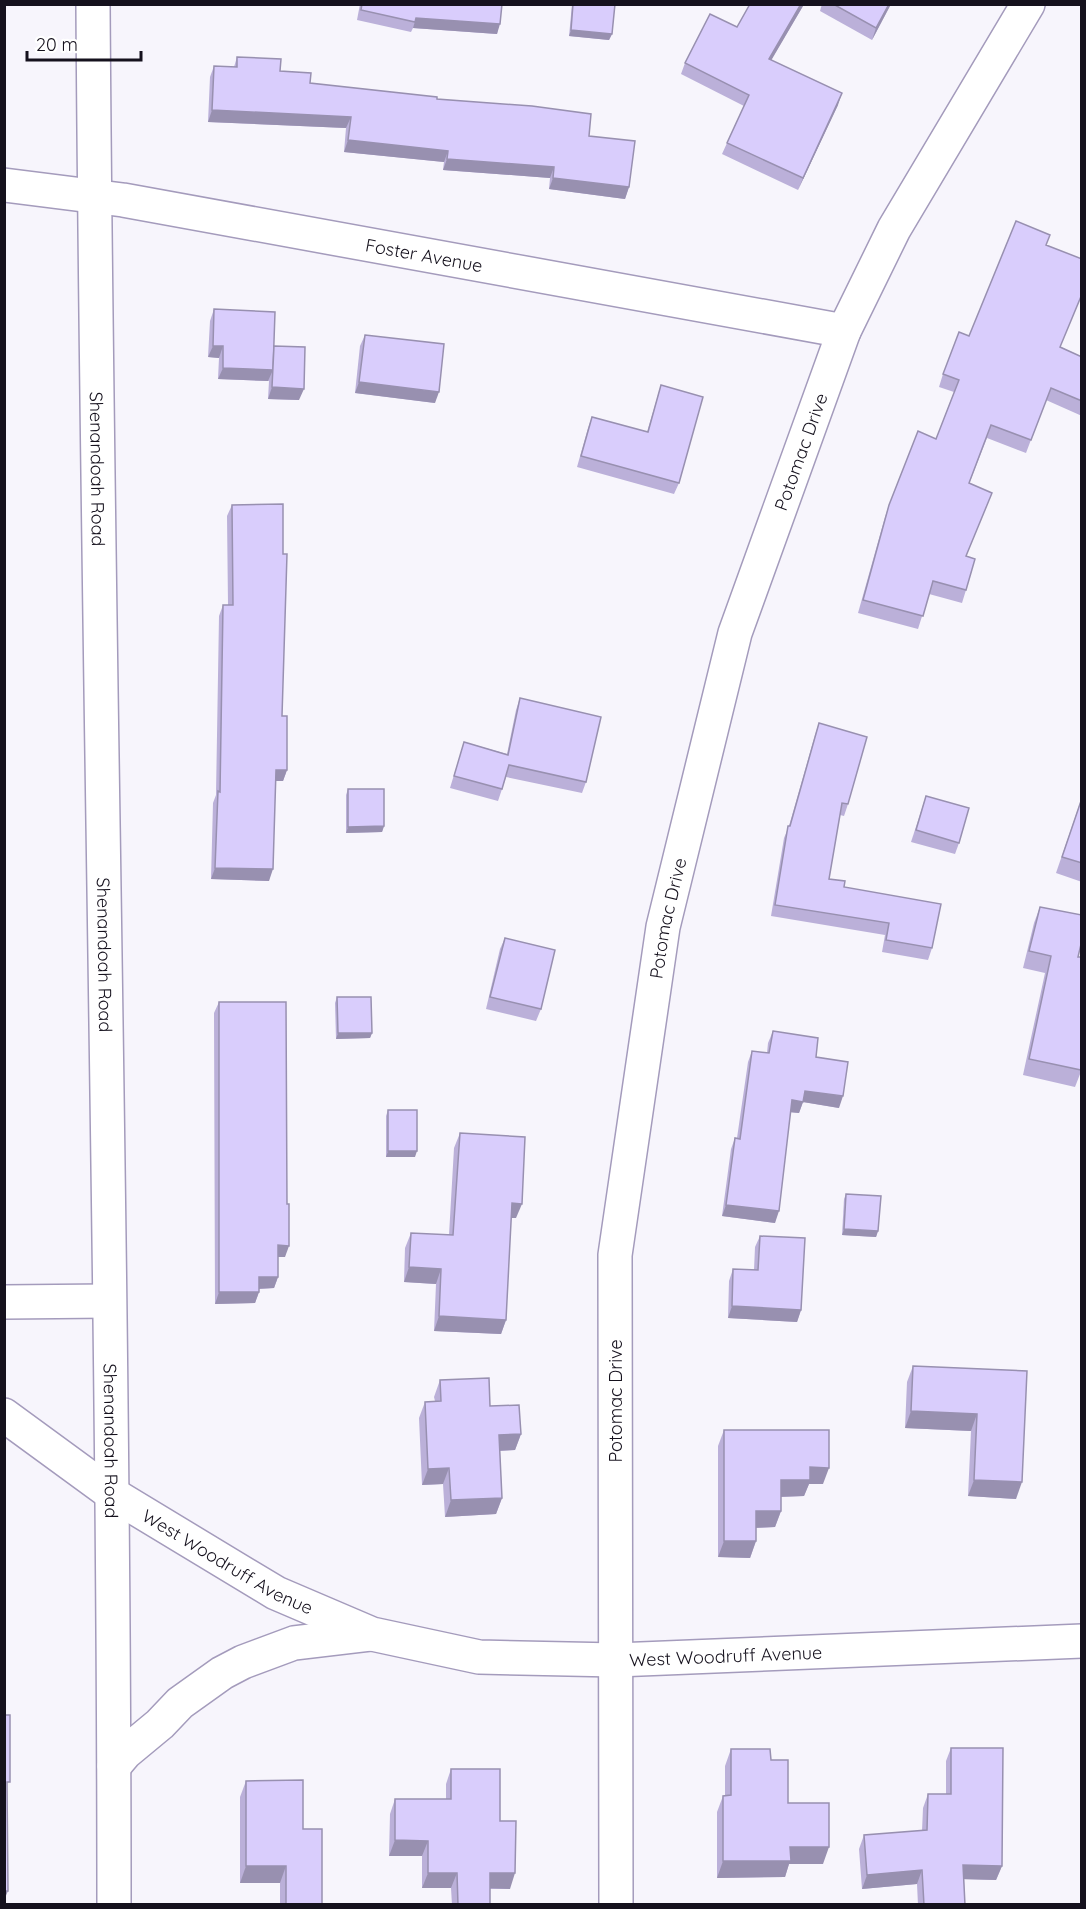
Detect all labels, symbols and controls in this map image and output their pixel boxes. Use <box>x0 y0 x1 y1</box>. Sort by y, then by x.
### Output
scale bar <box>27 24 141 62</box>
text: 20 m <box>36 33 78 56</box>
street label: Foster Avenue <box>364 233 485 277</box>
street label: Potomac Drive <box>769 390 832 514</box>
street label: Shenandoah Road <box>85 391 110 547</box>
street label: Potomac Drive <box>644 855 691 980</box>
street label: Shenandoah Road <box>92 877 118 1033</box>
street label: Potomac Drive <box>604 1339 627 1463</box>
street label: Shenandoah Road <box>99 1363 124 1518</box>
street label: West Woodruff Avenue <box>138 1504 317 1619</box>
street label: West Woodruff Avenue <box>629 1640 823 1671</box>

